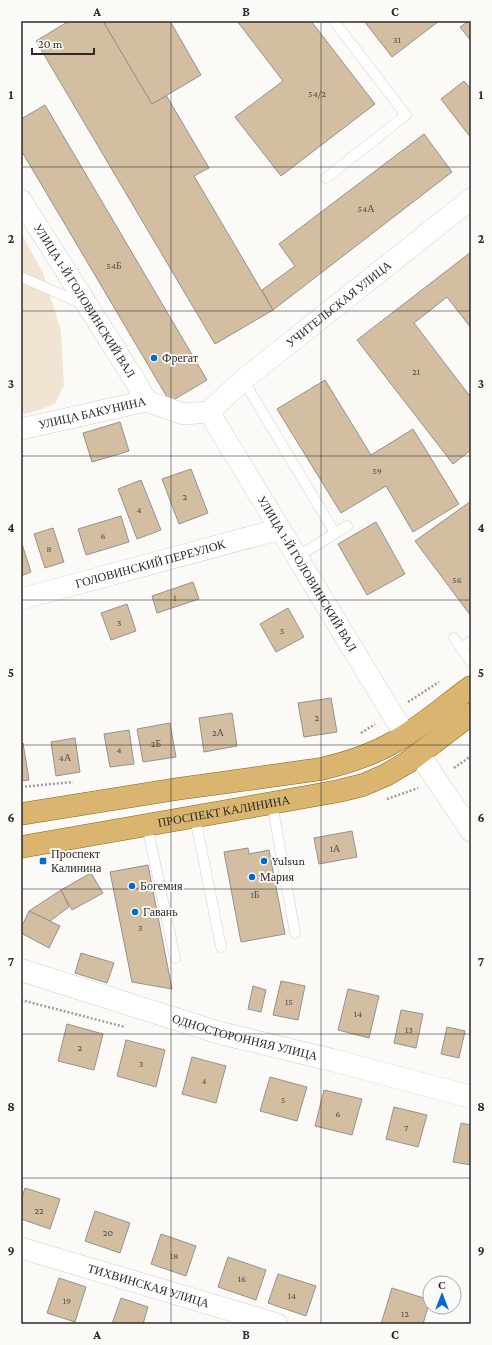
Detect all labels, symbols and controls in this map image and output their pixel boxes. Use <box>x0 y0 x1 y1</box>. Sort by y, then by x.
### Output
text: A <box>92 4 101 19</box>
text: B <box>242 4 250 19</box>
text: C <box>391 4 399 19</box>
scale bar <box>32 30 94 56</box>
house number: 31 <box>393 34 401 45</box>
text: 20 m <box>38 37 63 51</box>
text: 1 <box>9 87 14 102</box>
text: 1 <box>479 87 484 102</box>
house number: 54/2 <box>308 88 326 99</box>
house number: 54А <box>357 203 375 214</box>
street label: УЛИЦА 1-Й ГОЛОВИНСКИЙ ВАЛ <box>31 221 138 380</box>
text: 2 <box>8 231 15 246</box>
text: 2 <box>478 231 485 246</box>
street label: УЧИТЕЛЬСКАЯ УЛИЦА <box>283 258 395 350</box>
house number: 54Б <box>106 260 122 271</box>
place label: Фрегат <box>162 351 199 365</box>
marker: Фрегат <box>149 353 159 363</box>
house number: 21 <box>412 366 420 377</box>
text: 3 <box>8 376 14 391</box>
text: 3 <box>478 376 484 391</box>
street label: УЛИЦА БАКУНИНА <box>37 394 148 432</box>
house number: 59 <box>372 465 382 476</box>
house number: 2 <box>183 491 188 502</box>
street label: УЛИЦА 1-Й ГОЛОВИНСКИЙ ВАЛ <box>255 493 360 654</box>
house number: 4 <box>136 504 142 515</box>
text: 4 <box>7 520 15 535</box>
text: 4 <box>477 520 485 535</box>
house number: 6 <box>100 530 106 541</box>
street label: ГОЛОВИНСКИЙ ПЕРЕУЛОК <box>74 537 228 591</box>
house number: 8 <box>46 543 52 554</box>
house number: 56 <box>452 574 462 585</box>
house number: 1 <box>173 592 177 603</box>
house number: 3 <box>117 617 122 628</box>
house number: 5 <box>280 625 285 636</box>
text: 5 <box>8 665 14 680</box>
text: 5 <box>478 665 484 680</box>
house number: 2 <box>315 712 320 723</box>
house number: 2А <box>212 727 225 738</box>
house number: 2Б <box>151 738 162 749</box>
house number: 4 <box>116 744 122 755</box>
house number: 4А <box>59 752 72 763</box>
street label: ПРОСПЕКТ КАЛИНИНА <box>157 793 292 830</box>
text: 6 <box>7 810 15 825</box>
text: 6 <box>477 810 485 825</box>
house number: 1А <box>330 843 341 854</box>
place label: Проспект Калинина <box>51 847 102 875</box>
place label: Yulsun <box>272 854 305 868</box>
marker: Проспект Калинина <box>38 856 48 866</box>
marker: Yulsun <box>259 856 269 866</box>
place label: Мария <box>260 870 294 884</box>
marker: Мария <box>247 872 257 882</box>
place label: Богемия <box>140 879 183 893</box>
marker: Богемия <box>127 881 137 891</box>
house number: 1Б <box>250 889 260 900</box>
place label: Гавань <box>143 905 178 919</box>
marker: Гавань <box>130 907 140 917</box>
house number: 3 <box>138 922 143 933</box>
text: 7 <box>8 954 14 969</box>
text: 7 <box>478 954 484 969</box>
house number: 15 <box>285 996 293 1007</box>
house number: 14 <box>354 1008 362 1019</box>
street label: ОДНОСТОРОННЯЯ УЛИЦА <box>170 1011 319 1063</box>
house number: 13 <box>405 1024 413 1035</box>
house number: 2 <box>78 1042 83 1053</box>
house number: 3 <box>139 1058 144 1069</box>
house number: 4 <box>201 1075 207 1086</box>
house number: 5 <box>281 1094 286 1105</box>
text: 8 <box>7 1099 15 1114</box>
text: 8 <box>477 1099 485 1114</box>
house number: 6 <box>335 1108 341 1119</box>
house number: 7 <box>404 1122 409 1133</box>
house number: 22 <box>34 1205 44 1216</box>
house number: 20 <box>103 1227 114 1238</box>
text: 9 <box>7 1243 15 1258</box>
text: 9 <box>477 1243 485 1258</box>
house number: 18 <box>170 1250 178 1261</box>
street label: ТИХВИНСКАЯ УЛИЦА <box>86 1261 211 1311</box>
house number: 16 <box>238 1273 246 1284</box>
north arrow <box>422 1275 462 1315</box>
text: С <box>438 1279 446 1291</box>
house number: 14 <box>288 1290 296 1301</box>
house number: 19 <box>63 1295 71 1306</box>
house number: 12 <box>401 1308 409 1319</box>
text: A <box>92 1327 101 1342</box>
text: B <box>242 1327 250 1342</box>
text: C <box>391 1327 399 1342</box>

